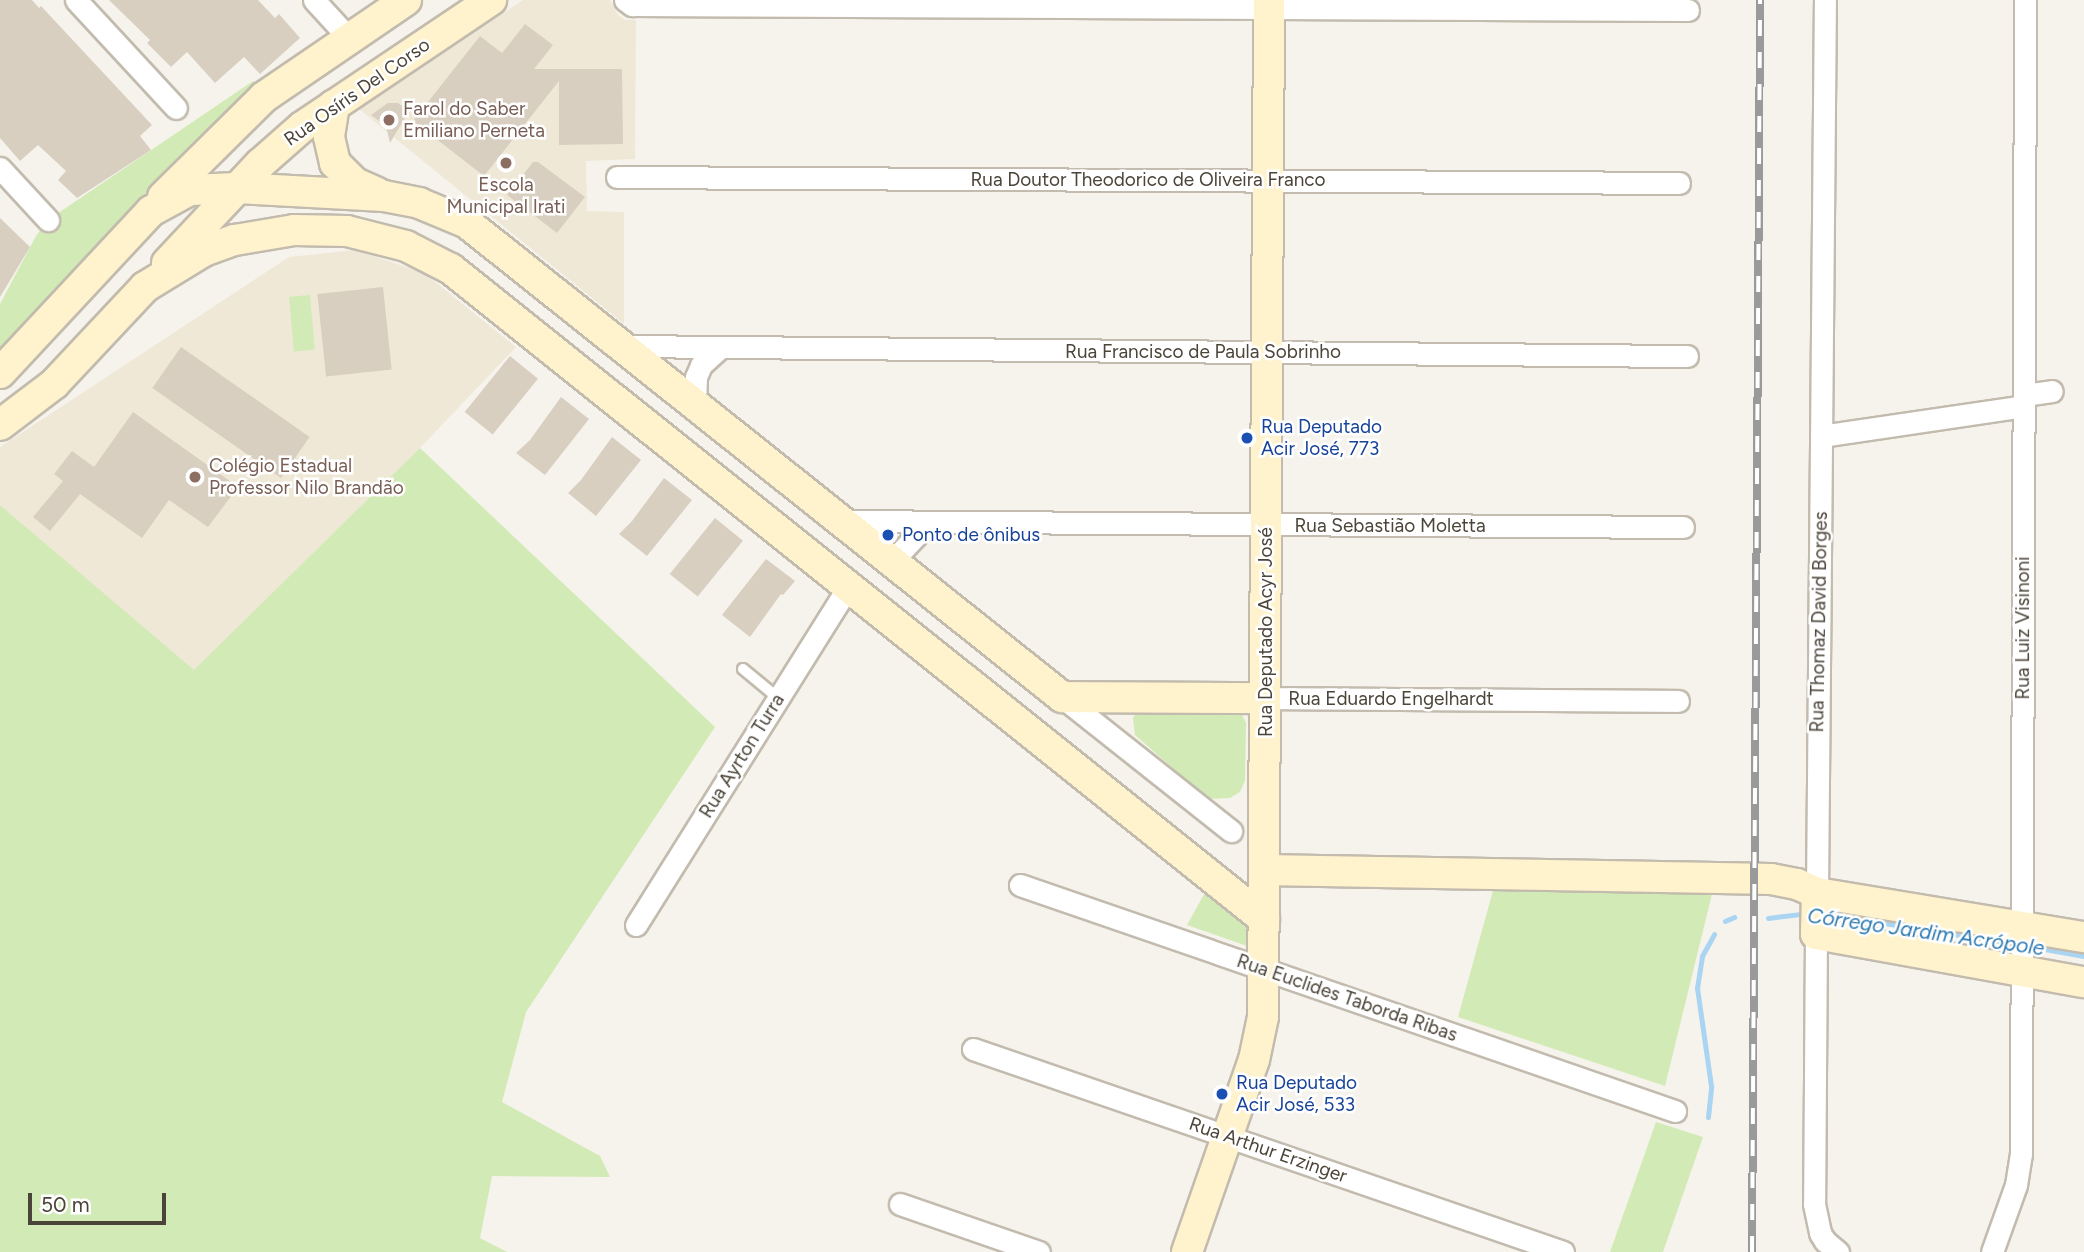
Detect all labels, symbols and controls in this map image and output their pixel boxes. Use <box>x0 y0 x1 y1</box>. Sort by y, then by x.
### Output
street label: Rua Osíris Del Corso <box>280 33 434 151</box>
place label: Farol do Saber Emiliano Perneta <box>403 98 545 142</box>
marker: Farol do Saber Emiliano Perneta <box>381 112 397 128</box>
marker: Escola Municipal Irati <box>498 155 514 171</box>
street label: Rua Doutor Theodorico de Oliveira Franco <box>970 169 1326 191</box>
place label: Escola Municipal Irati <box>446 174 566 218</box>
street label: Rua Francisco de Paula Sobrinho <box>1065 341 1341 363</box>
place label: Rua Deputado Acir José, 773 <box>1261 416 1382 460</box>
marker: Rua Deputado Acir José, 773 <box>1239 430 1255 446</box>
place label: Colégio Estadual Professor Nilo Brandão <box>209 455 404 499</box>
marker: Colégio Estadual Professor Nilo Brandão <box>187 469 203 485</box>
street label: Rua Thomaz David Borges <box>1806 511 1832 733</box>
street label: Rua Sebastião Moletta <box>1294 515 1486 537</box>
place label: Ponto de ônibus <box>902 524 1040 546</box>
marker: Ponto de ônibus <box>880 527 896 543</box>
street label: Rua Deputado Acyr José <box>1255 527 1277 737</box>
street label: Rua Luiz Visinoni <box>2012 556 2034 700</box>
street label: Rua Eduardo Engelhardt <box>1288 688 1494 710</box>
street label: Rua Ayrton Turra <box>695 690 789 822</box>
water label: Córrego Jardim Acrópole <box>1806 903 2046 961</box>
street label: Rua Euclides Taborda Ribas <box>1234 949 1460 1047</box>
place label: Rua Deputado Acir José, 533 <box>1236 1072 1357 1116</box>
marker: Rua Deputado Acir José, 533 <box>1214 1086 1230 1102</box>
street label: Rua Arthur Erzinger <box>1186 1112 1350 1188</box>
scale bar <box>32 1178 170 1222</box>
text: 50 m <box>41 1192 90 1217</box>

